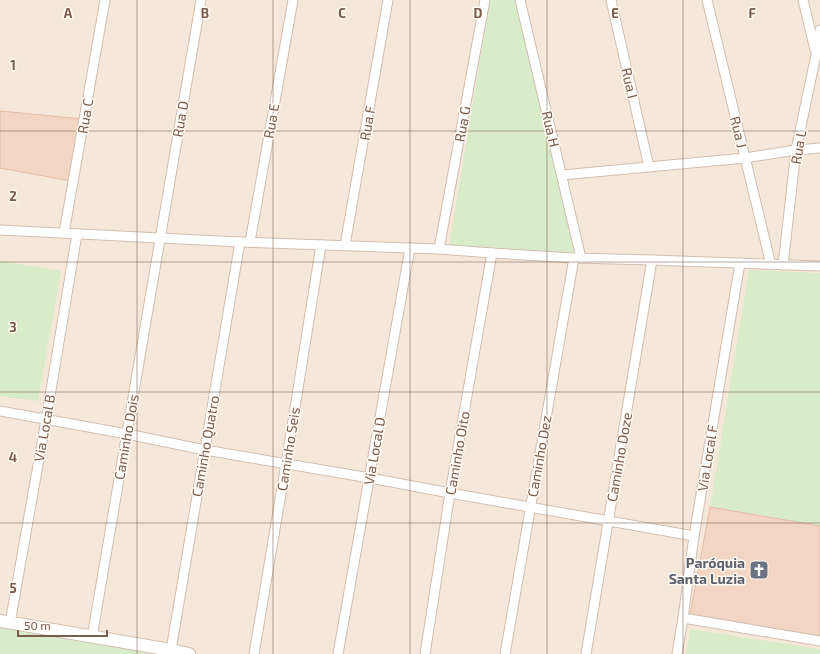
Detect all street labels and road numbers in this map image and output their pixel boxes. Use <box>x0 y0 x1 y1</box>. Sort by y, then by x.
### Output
street label: Rua I <box>618 66 642 100</box>
street label: Rua C <box>74 97 96 135</box>
street label: Rua D <box>168 99 192 139</box>
street label: Rua E <box>260 102 282 140</box>
street label: Rua F <box>356 104 378 142</box>
street label: Rua G <box>450 105 474 143</box>
street label: Rua H <box>539 109 563 149</box>
street label: Rua J <box>727 114 751 150</box>
street label: Rua L <box>787 128 809 166</box>
street label: Via Local B <box>30 393 58 463</box>
street label: Caminho Dois <box>110 393 142 481</box>
street label: Caminho Quatro <box>188 394 222 498</box>
street label: Caminho Seis <box>273 406 303 492</box>
street label: Caminho Oito <box>441 410 473 496</box>
street label: Caminho Doze <box>603 411 635 503</box>
street label: Caminho Dez <box>523 414 555 498</box>
street label: Via Local D <box>360 416 388 486</box>
street label: Via Local F <box>693 423 721 492</box>

